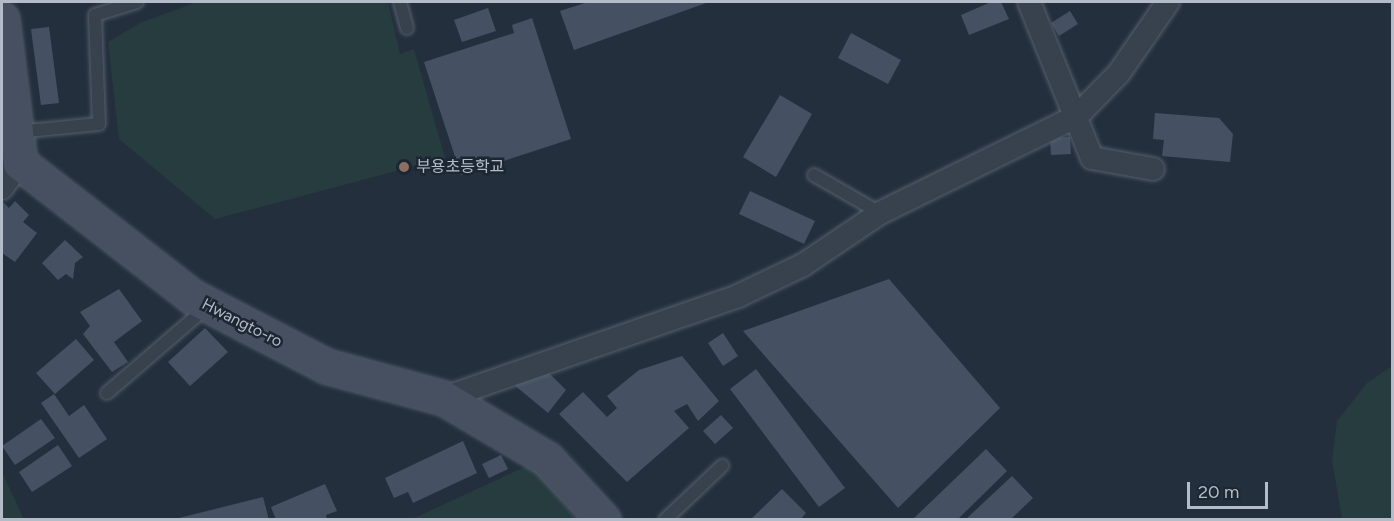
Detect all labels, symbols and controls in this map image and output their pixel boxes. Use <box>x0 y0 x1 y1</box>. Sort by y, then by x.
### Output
place label: 부용초등학교 <box>416 157 504 177</box>
marker: 부용초등학교 <box>397 160 411 174</box>
street label: Hwangto-ro <box>199 295 285 351</box>
scale bar <box>1190 470 1271 508</box>
text: 20 m <box>1198 481 1239 503</box>

